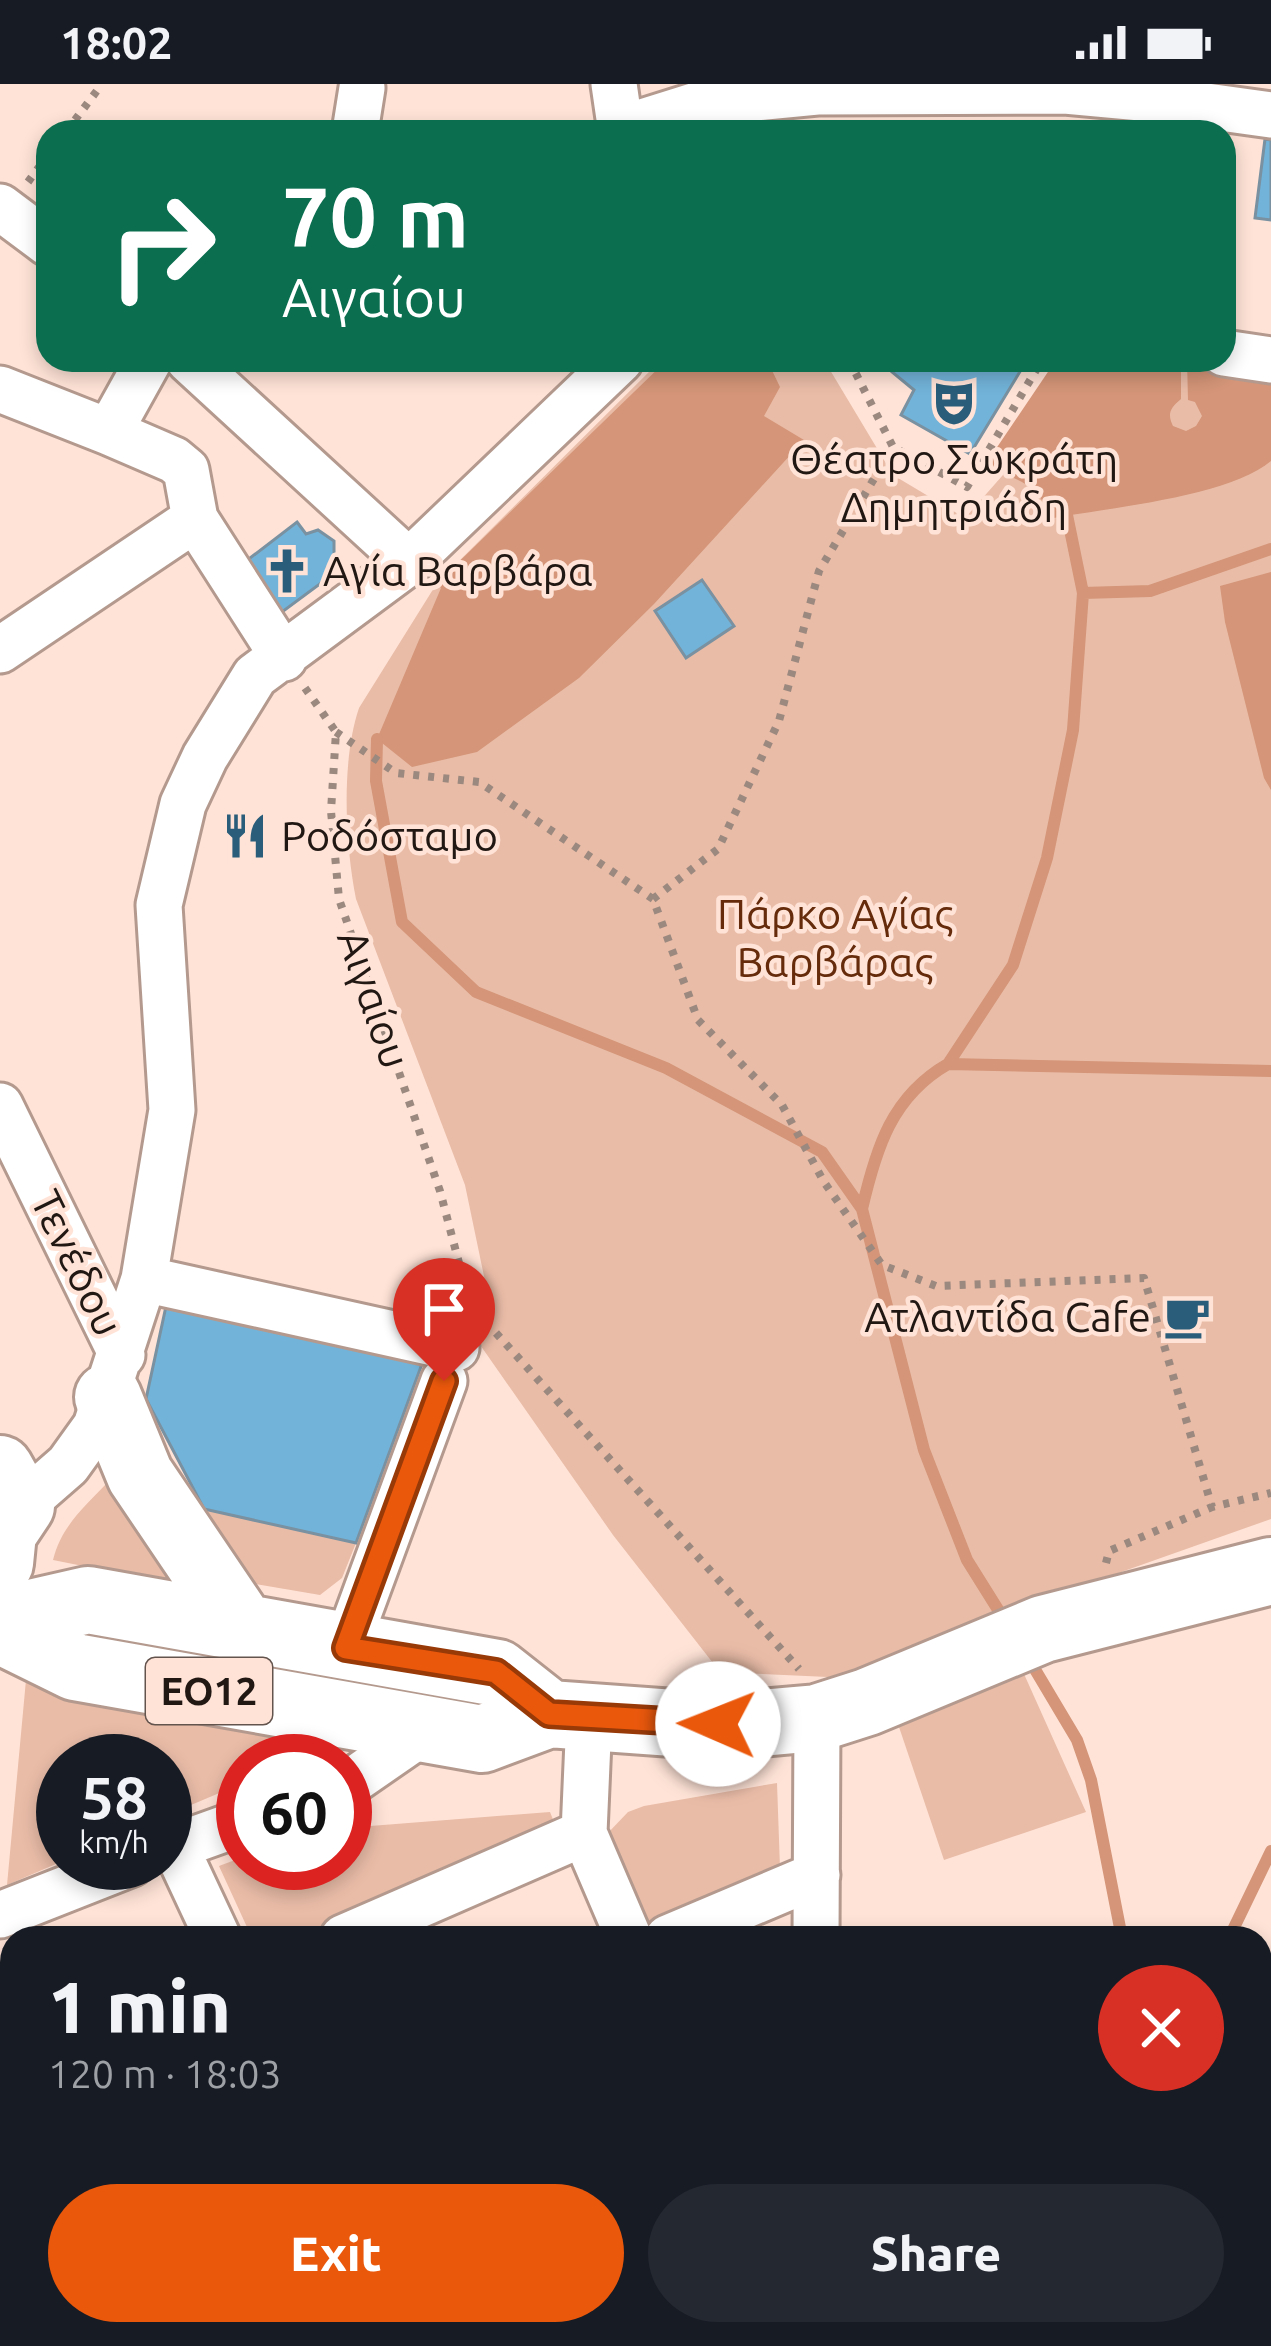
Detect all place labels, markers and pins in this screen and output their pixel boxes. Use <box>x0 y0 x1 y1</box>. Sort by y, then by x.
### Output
theatre icon: Θέατρο Σωκράτη Δημητριάδη <box>929 378 979 428</box>
place label: Θέατρο Σωκράτη Δημητριάδη <box>790 435 1118 530</box>
church icon: Αγία Βαρβάρα <box>262 546 312 596</box>
place label: Αγία Βαρβάρα <box>323 547 593 594</box>
restaurant icon: Ροδόσταμο <box>220 811 270 861</box>
place label: Ροδόσταμο <box>281 812 498 859</box>
pin <box>393 1258 495 1381</box>
cafe icon: Ατλαντίδα Cafe <box>1162 1292 1212 1342</box>
place label: Ατλαντίδα Cafe <box>864 1293 1151 1340</box>

